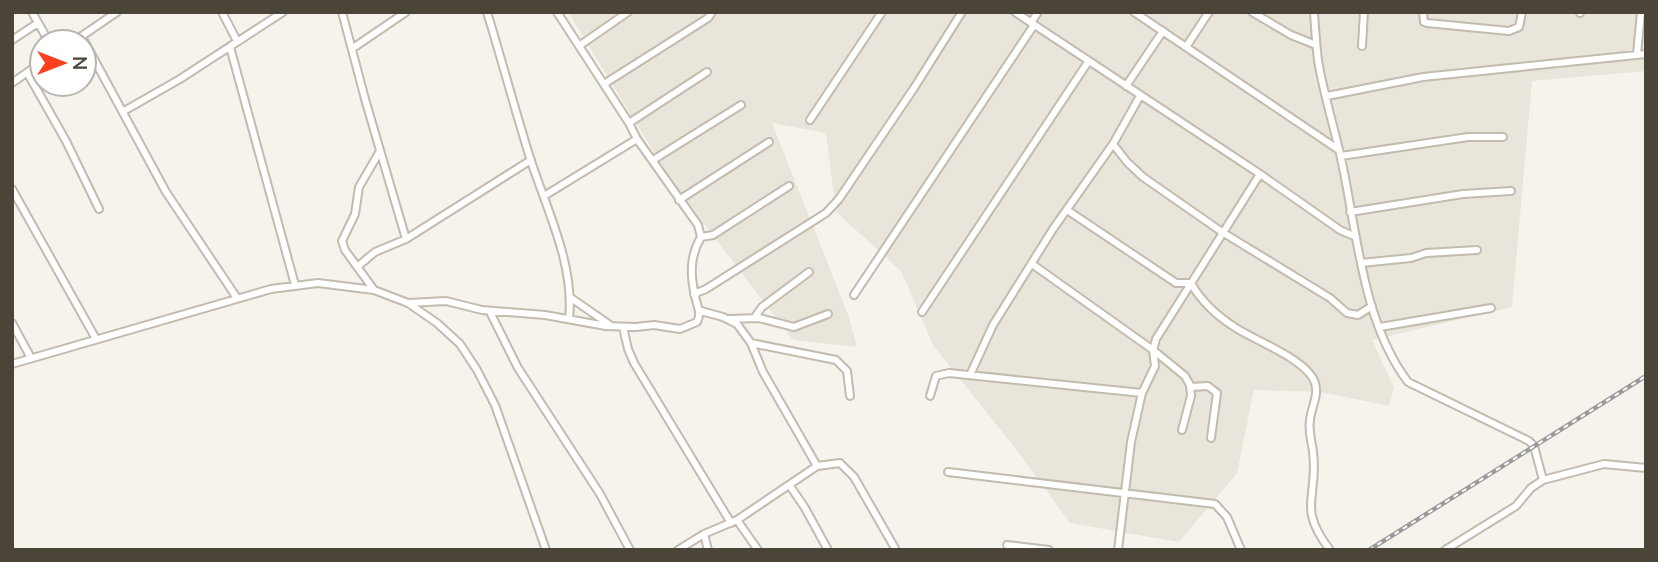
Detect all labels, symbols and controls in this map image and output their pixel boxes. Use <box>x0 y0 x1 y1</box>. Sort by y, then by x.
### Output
north arrow <box>28 28 98 98</box>
text: N <box>66 56 92 70</box>

